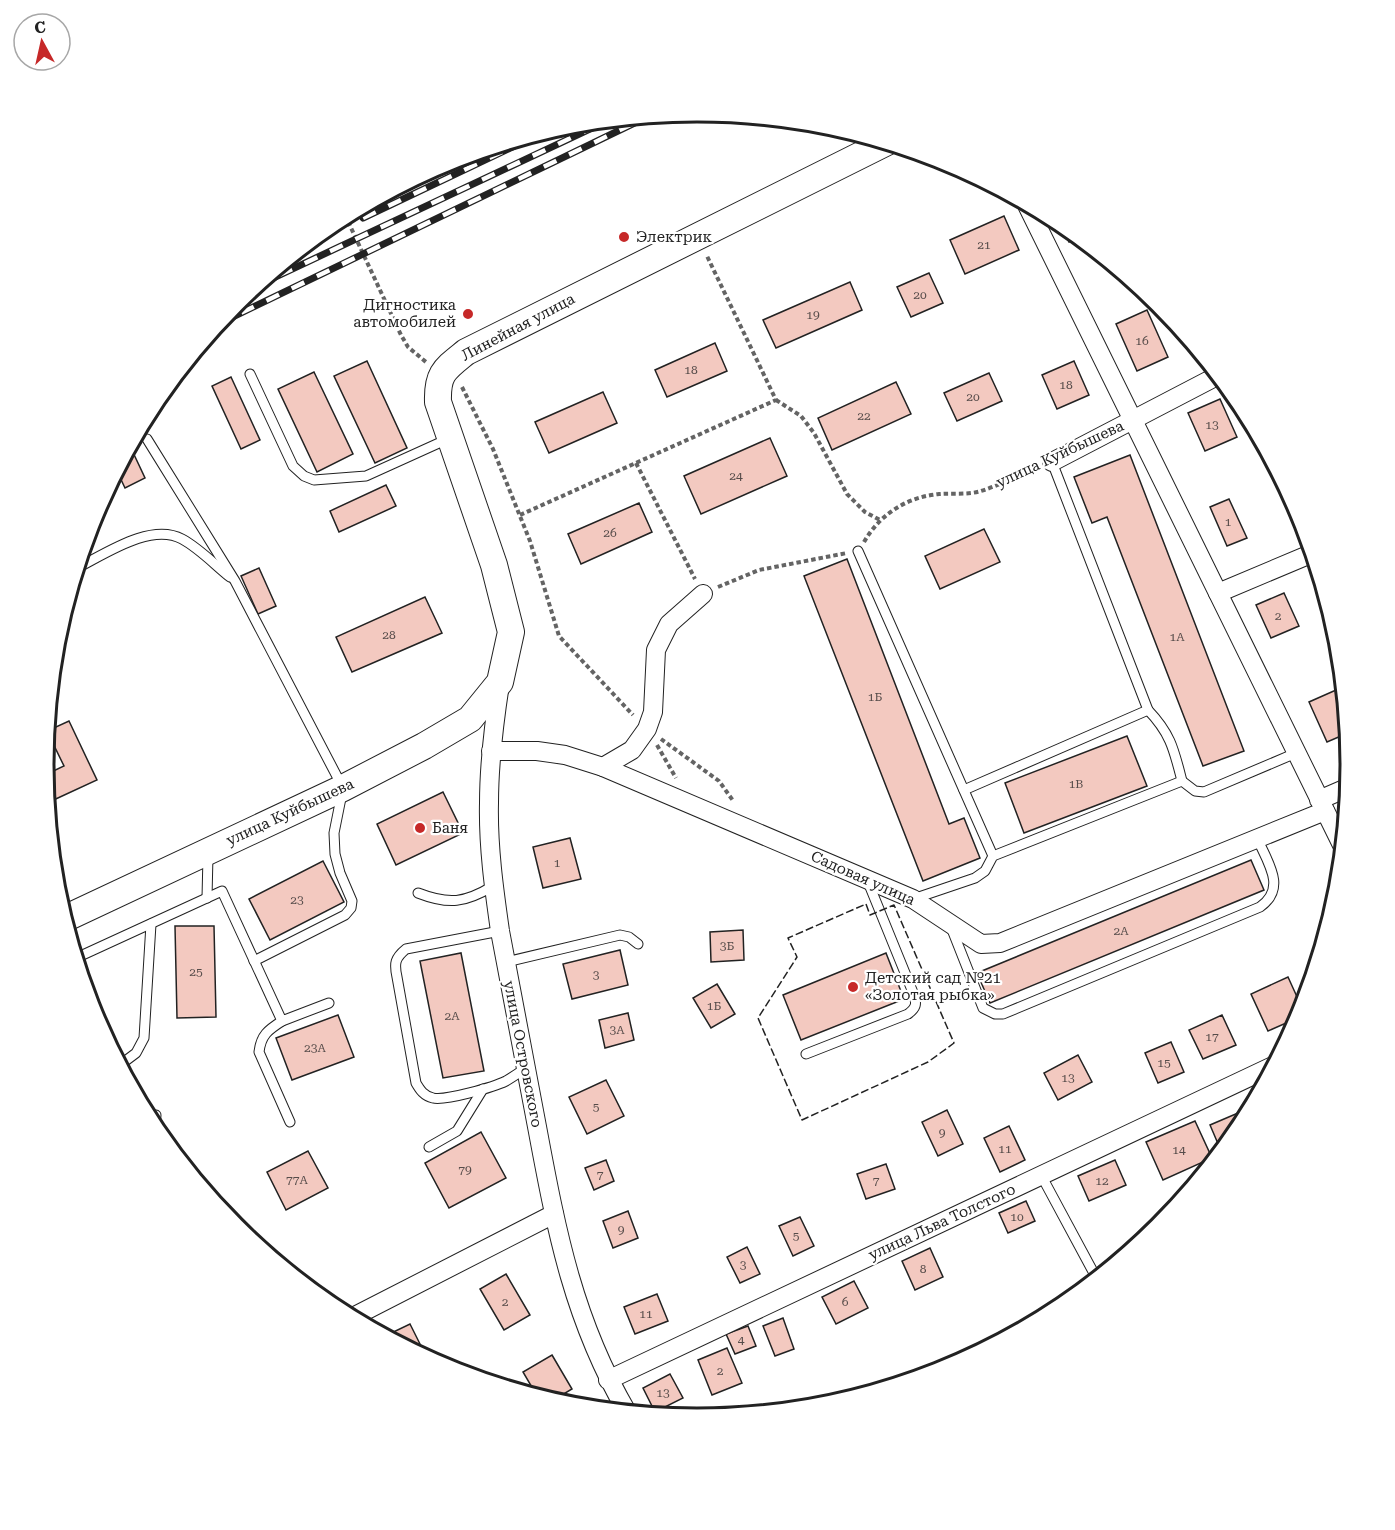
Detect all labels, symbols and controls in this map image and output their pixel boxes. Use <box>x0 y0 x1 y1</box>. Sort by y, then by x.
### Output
north arrow <box>12 12 72 72</box>
text: С <box>33 17 47 38</box>
place label: Электрик <box>636 228 712 246</box>
marker: Электрик <box>617 230 631 244</box>
house number: 21 <box>977 238 991 252</box>
house number: 20 <box>913 288 927 302</box>
street label: Линейная улица <box>458 289 578 365</box>
place label: Дигностика автомобилей <box>353 296 456 331</box>
marker: Дигностика автомобилей <box>461 307 475 321</box>
house number: 19 <box>806 308 820 322</box>
house number: 16 <box>1135 334 1149 348</box>
house number: 18 <box>684 363 698 377</box>
house number: 18 <box>1059 378 1073 392</box>
house number: 20 <box>966 390 980 404</box>
house number: 22 <box>857 409 871 423</box>
street label: улица Куйбышева <box>993 417 1127 491</box>
house number: 13 <box>1205 418 1219 432</box>
house number: 24 <box>729 469 743 483</box>
house number: 1 <box>1225 515 1232 529</box>
house number: 26 <box>603 526 617 540</box>
house number: 2 <box>1275 609 1282 623</box>
house number: 28 <box>382 628 396 642</box>
house number: 1А <box>1169 630 1185 644</box>
house number: 1Б <box>868 690 883 704</box>
street label: улица Куйбышева <box>223 775 357 849</box>
house number: 1В <box>1069 777 1083 791</box>
place label: Баня <box>432 819 468 837</box>
marker: Баня <box>413 821 427 835</box>
street label: Садовая улица <box>808 847 918 909</box>
house number: 1 <box>554 856 561 870</box>
house number: 23 <box>290 893 304 907</box>
house number: 2А <box>1113 924 1129 938</box>
house number: 3Б <box>720 939 735 953</box>
house number: 25 <box>189 965 203 979</box>
house number: 3 <box>593 968 600 982</box>
place label: Детский сад №21 «Золотая рыбка» <box>865 969 1001 1004</box>
street label: улица Островского <box>500 979 546 1129</box>
marker: Детский сад №21 «Золотая рыбка» <box>846 980 860 994</box>
house number: 1Б <box>707 999 722 1013</box>
house number: 2А <box>444 1009 460 1023</box>
house number: 3А <box>609 1023 625 1037</box>
house number: 17 <box>1205 1030 1219 1044</box>
house number: 23А <box>304 1041 327 1055</box>
house number: 15 <box>1157 1056 1171 1070</box>
house number: 13 <box>1061 1071 1075 1085</box>
house number: 5 <box>593 1100 600 1114</box>
house number: 9 <box>939 1126 946 1140</box>
house number: 11 <box>998 1142 1012 1156</box>
house number: 14 <box>1172 1143 1186 1157</box>
house number: 79 <box>458 1163 472 1177</box>
house number: 7 <box>597 1168 604 1182</box>
house number: 77А <box>286 1173 309 1187</box>
house number: 7 <box>873 1174 880 1188</box>
house number: 12 <box>1095 1174 1109 1188</box>
street label: улица Льва Толстого <box>866 1180 1018 1264</box>
house number: 10 <box>1010 1210 1024 1224</box>
house number: 9 <box>618 1223 625 1237</box>
house number: 5 <box>793 1229 800 1243</box>
house number: 3 <box>740 1258 747 1272</box>
house number: 8 <box>920 1262 927 1276</box>
house number: 2 <box>502 1295 509 1309</box>
house number: 6 <box>842 1295 849 1309</box>
house number: 11 <box>639 1307 653 1321</box>
house number: 4 <box>738 1333 745 1347</box>
house number: 2 <box>717 1364 724 1378</box>
house number: 13 <box>656 1386 670 1400</box>

